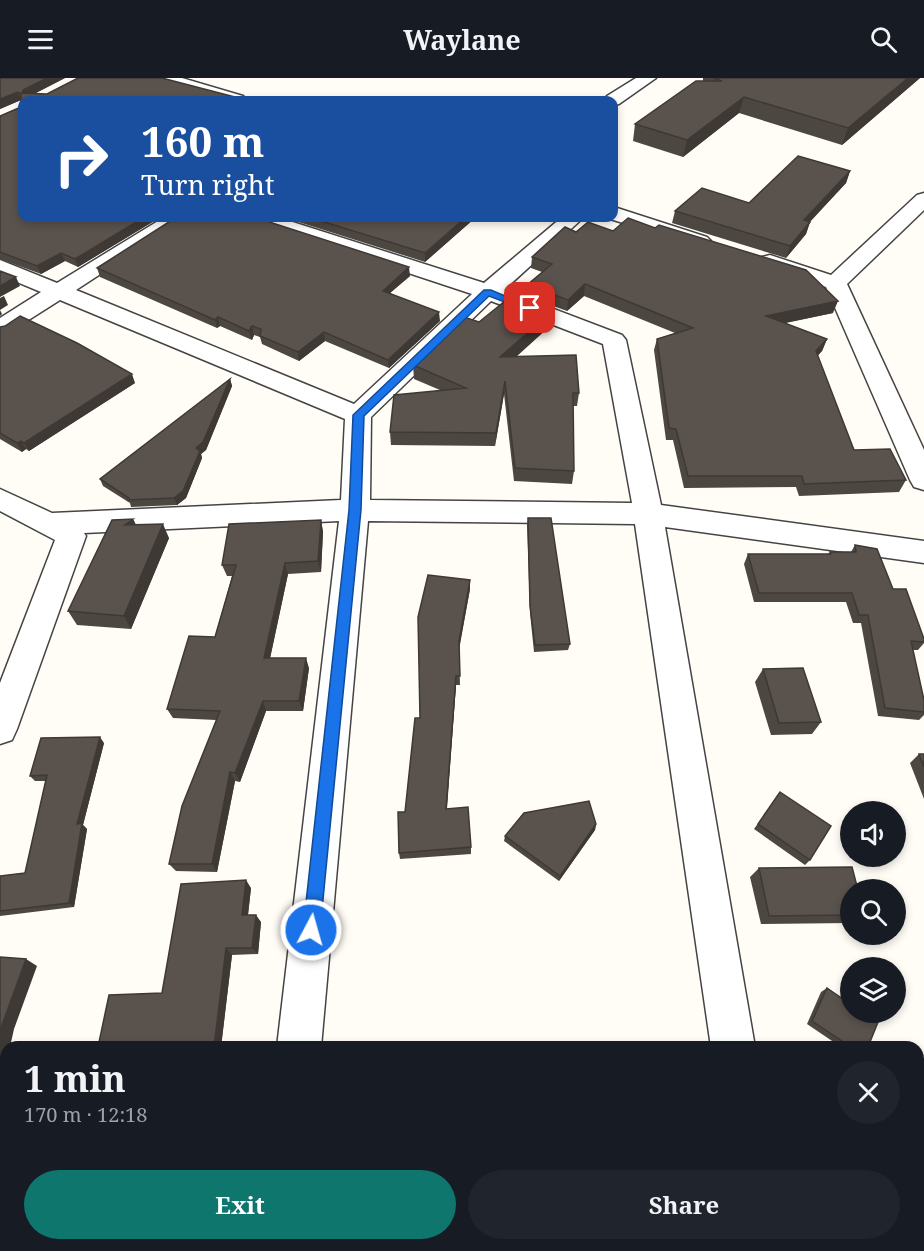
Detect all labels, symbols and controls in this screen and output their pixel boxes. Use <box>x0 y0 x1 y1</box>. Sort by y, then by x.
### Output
text: Waylane <box>403 21 521 58</box>
icon: menu <box>24 23 57 56</box>
icon: search <box>867 23 900 56</box>
text: 160 m <box>141 112 265 169</box>
icon: right <box>42 120 120 198</box>
text: Turn right <box>141 166 274 203</box>
pin <box>504 282 555 333</box>
icon: arrive <box>513 291 546 324</box>
map controls <box>840 801 906 1023</box>
button: sound <box>840 801 906 867</box>
button: search <box>840 879 906 945</box>
position arrow <box>279 898 343 962</box>
button: layers <box>840 957 906 1023</box>
text: 1 min <box>24 1054 126 1103</box>
button: close <box>837 1061 900 1124</box>
text: 170 m · 12:18 <box>24 1101 147 1128</box>
button: Exit <box>24 1170 456 1239</box>
button: Share <box>468 1170 900 1239</box>

